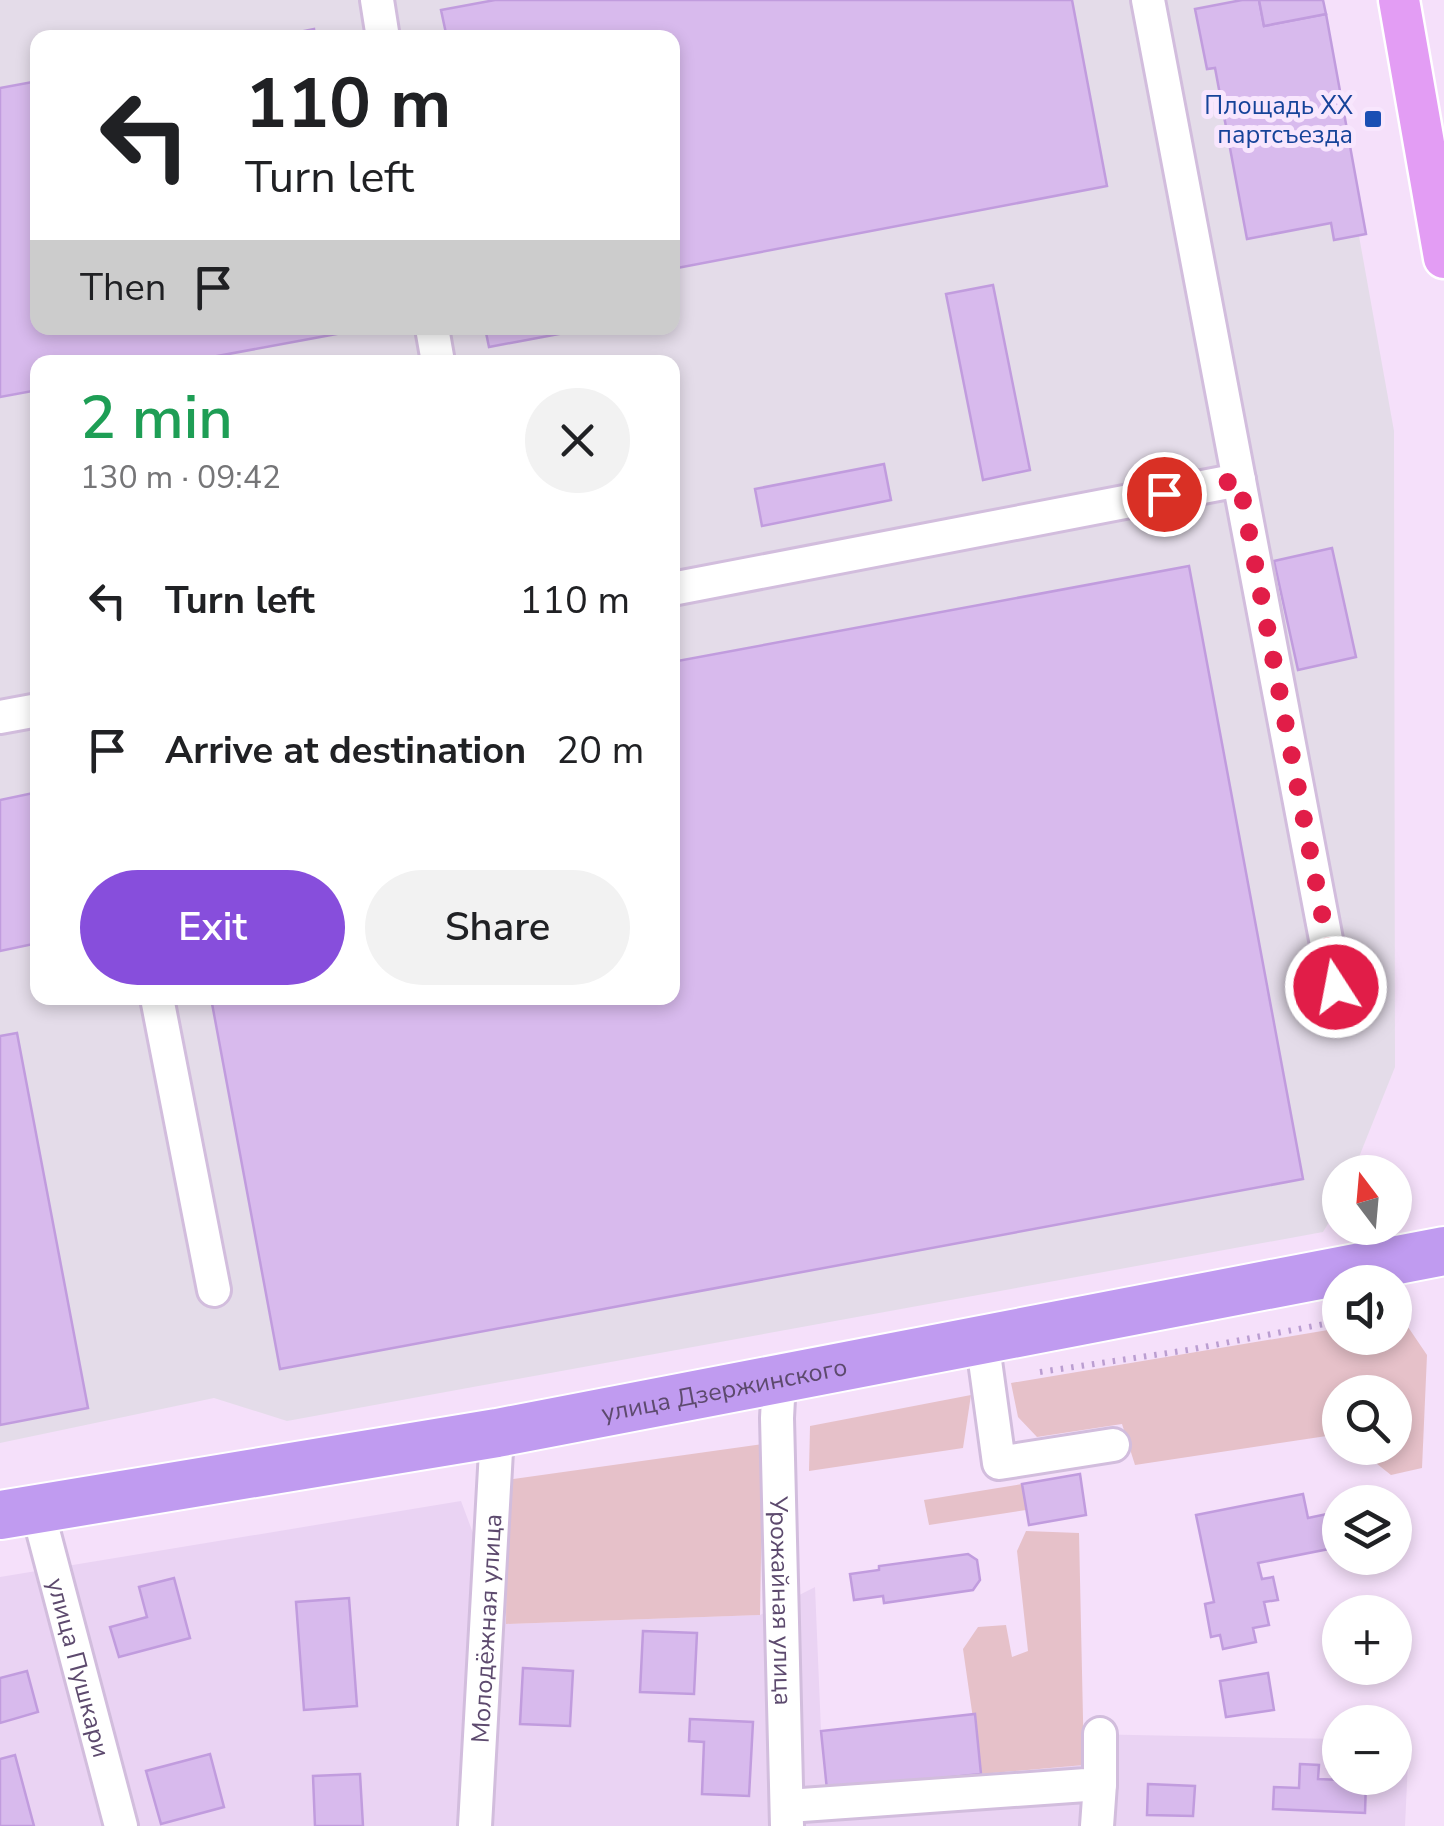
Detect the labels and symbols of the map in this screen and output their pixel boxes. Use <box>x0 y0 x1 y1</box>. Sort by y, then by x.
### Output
place label: Площадь ХХ партсъезда <box>1204 89 1353 152</box>
marker: Площадь ХХ партсъезда <box>1362 108 1384 130</box>
pin <box>1122 452 1207 537</box>
position arrow <box>1284 935 1388 1039</box>
north arrow <box>1322 1155 1412 1245</box>
street label: улица Дзержинского <box>599 1350 850 1431</box>
street label: Урожайная улица <box>761 1495 800 1706</box>
street label: Молодёжная улица <box>464 1513 510 1744</box>
street label: улица Пушкари <box>38 1574 118 1761</box>

